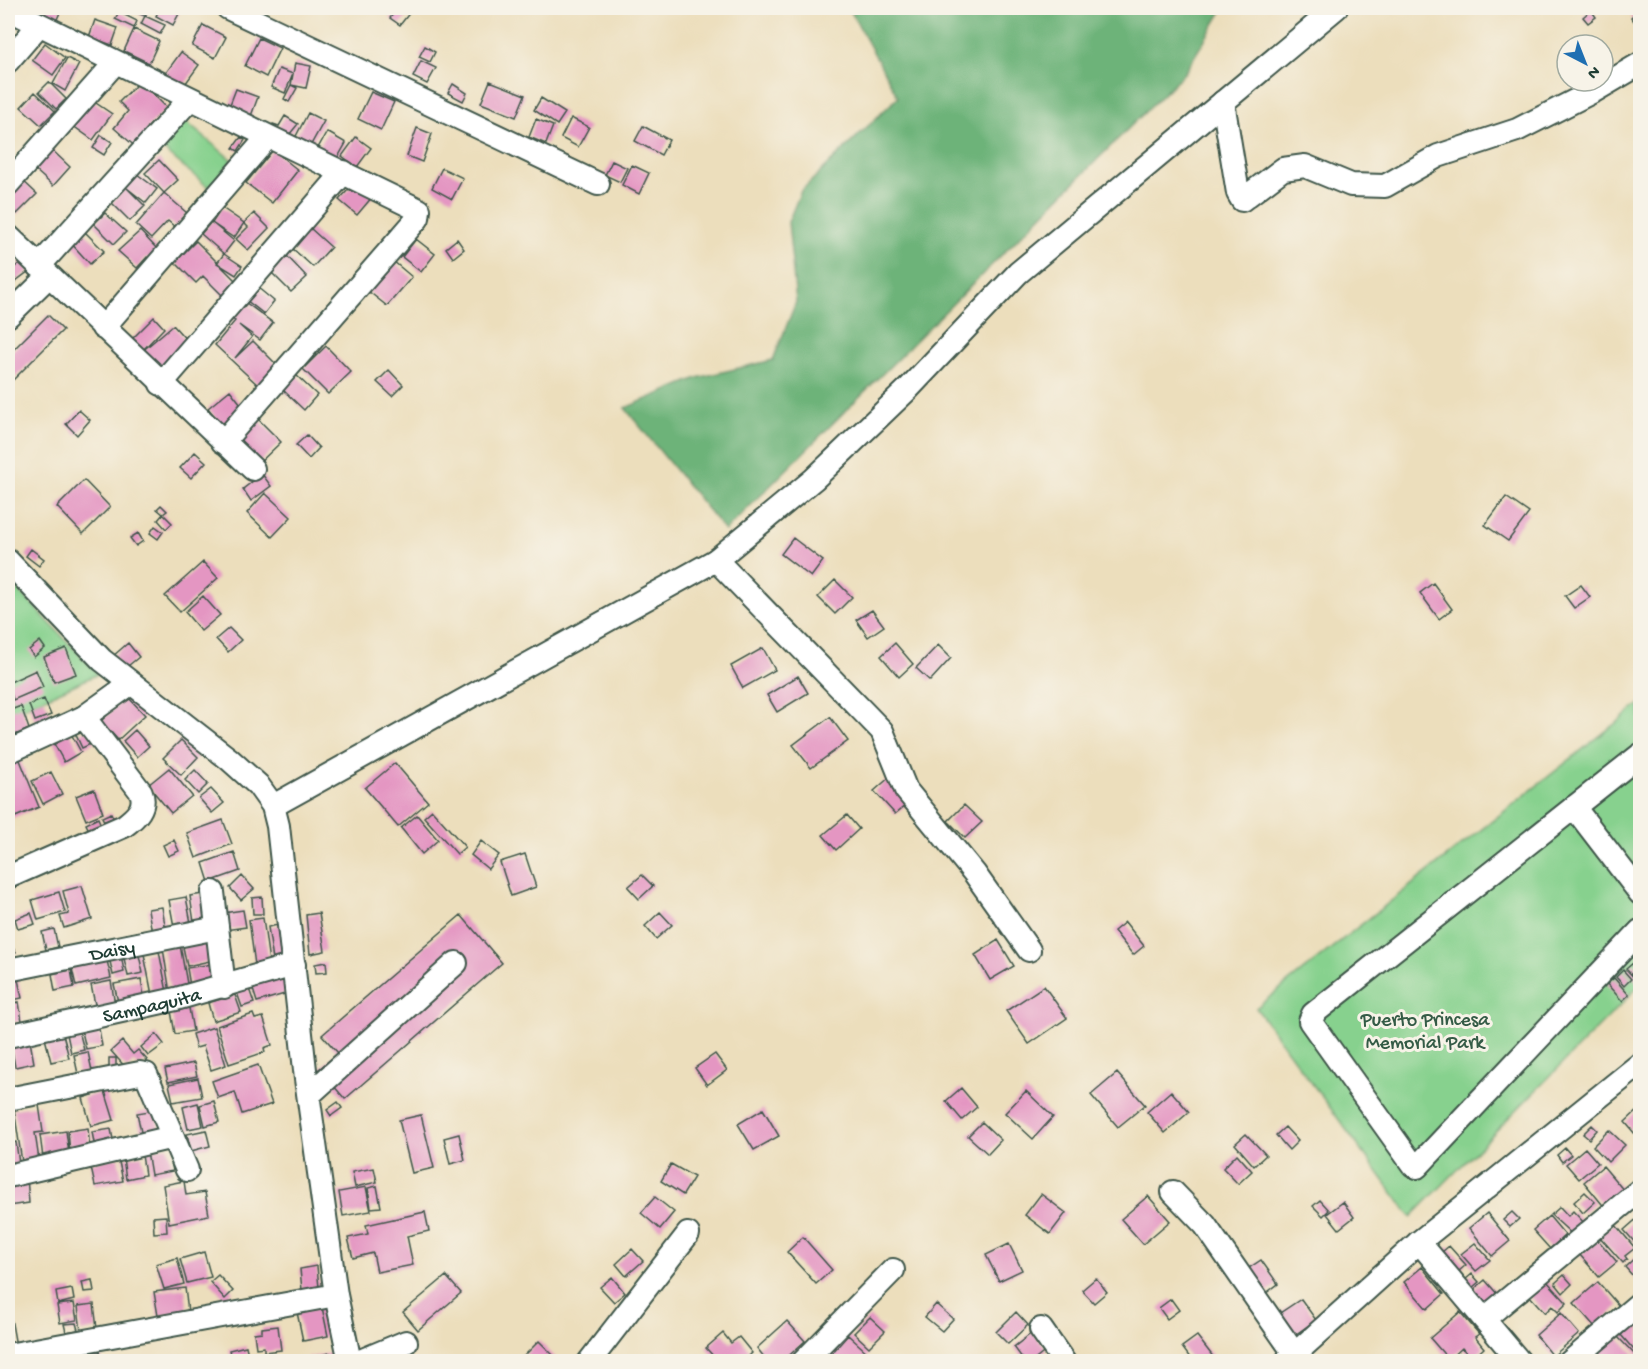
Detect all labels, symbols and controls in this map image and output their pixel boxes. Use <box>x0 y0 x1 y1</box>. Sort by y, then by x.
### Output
north arrow <box>1555 33 1615 93</box>
text: N <box>1582 61 1603 82</box>
street label: Daisy <box>86 937 137 969</box>
street label: Sampaguita <box>101 984 205 1030</box>
park label: Puerto Princesa Memorial Park <box>1360 1010 1490 1056</box>

